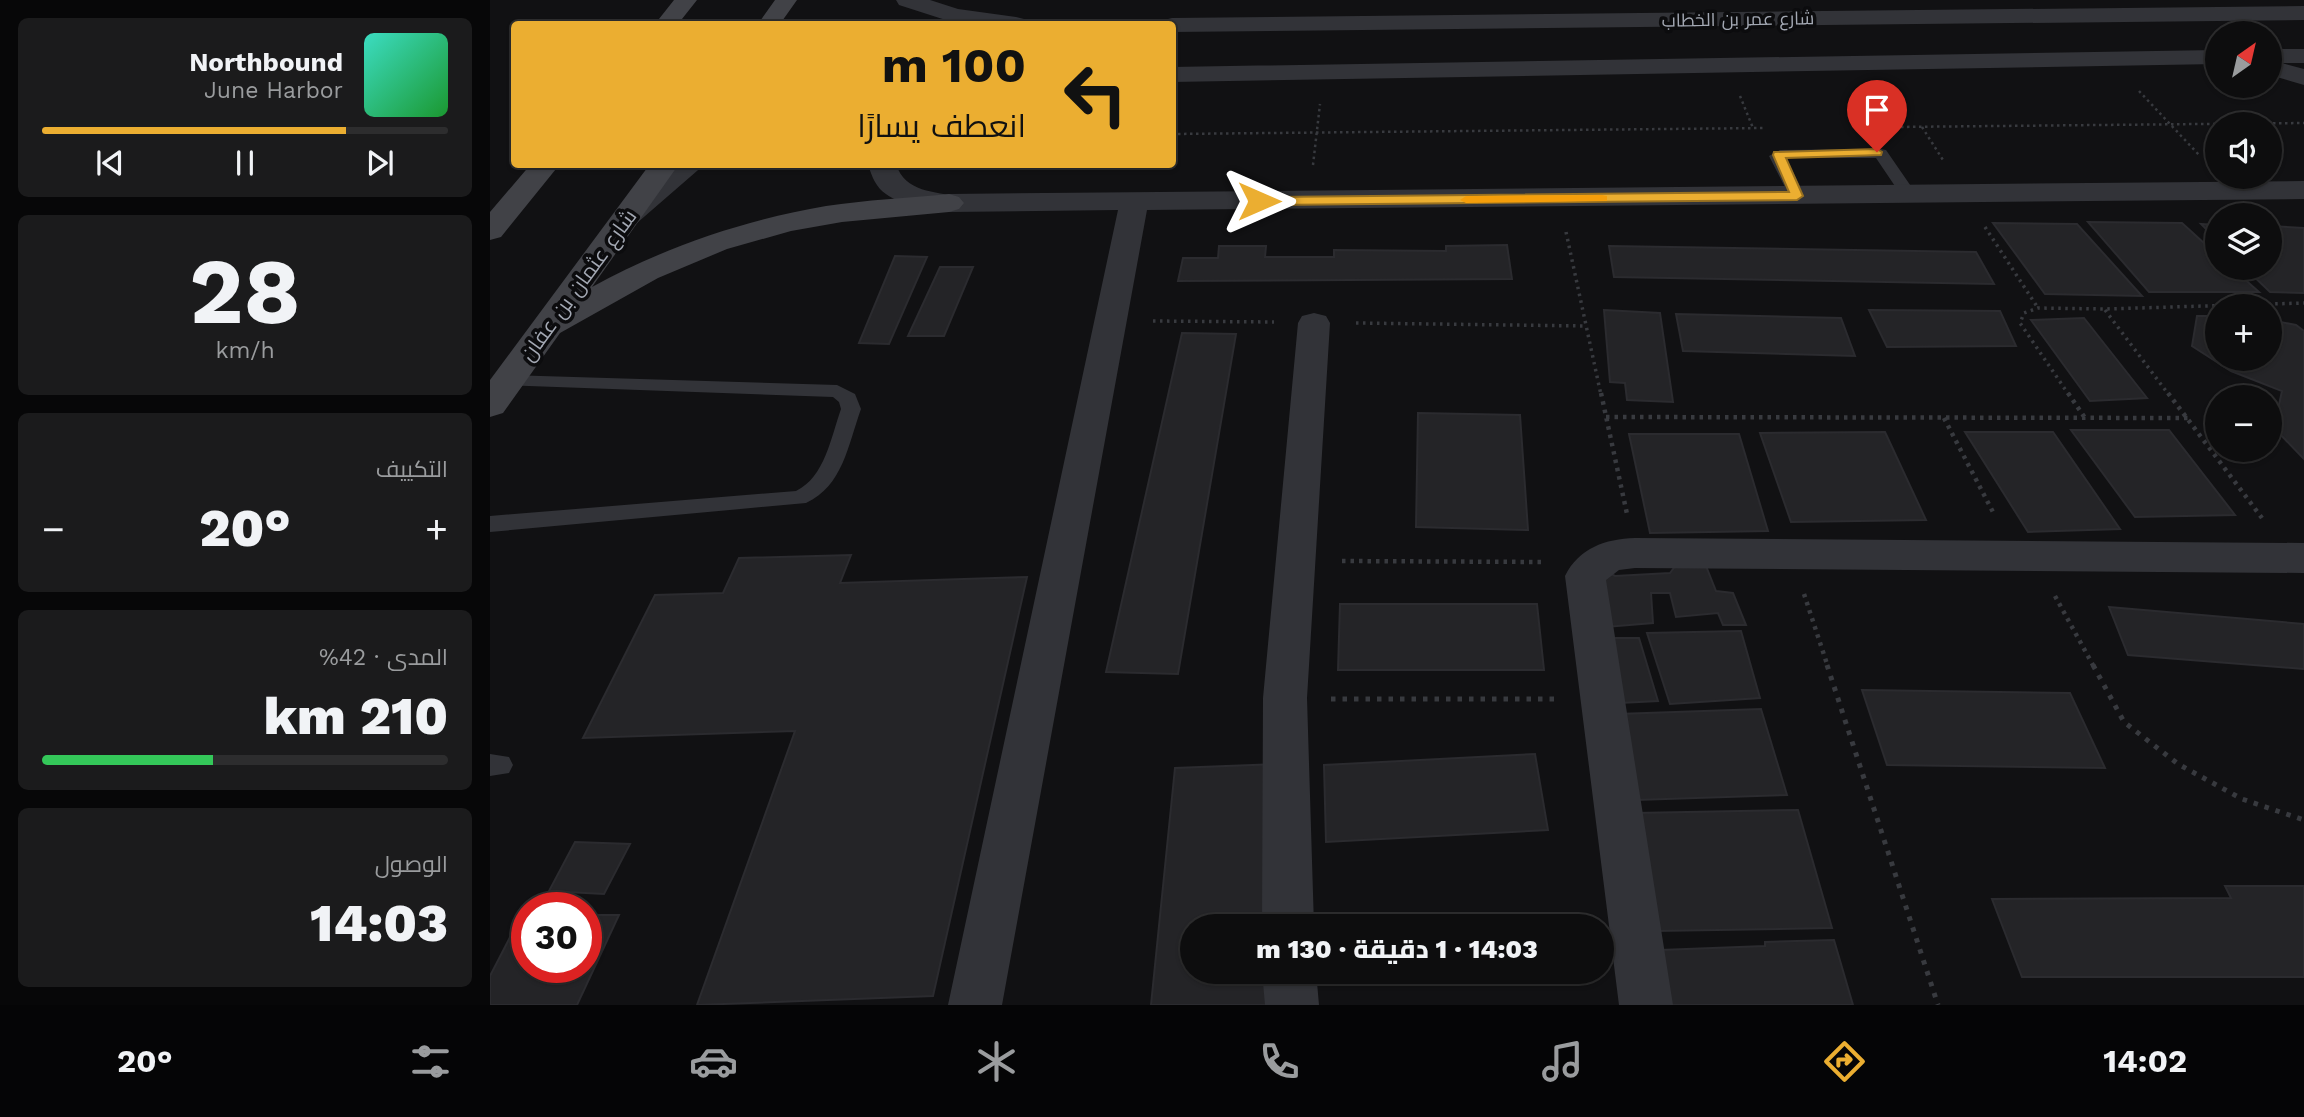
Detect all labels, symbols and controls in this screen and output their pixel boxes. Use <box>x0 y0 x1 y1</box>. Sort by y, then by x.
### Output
street label: شارع عمر بن الخطاب <box>1662 7 1814 33</box>
north arrow <box>2205 21 2282 98</box>
map controls <box>2205 21 2282 462</box>
text: 100 m <box>882 36 1026 94</box>
text: Northbound <box>189 47 343 77</box>
icon: left <box>1050 49 1141 140</box>
text: June Harbor <box>204 77 343 104</box>
pin <box>1847 80 1907 152</box>
icon: arrive <box>1858 91 1896 129</box>
text: انعطف يسارًا <box>857 107 1026 145</box>
button: sound <box>2205 112 2282 189</box>
icon: previous <box>91 144 129 182</box>
icon: pause <box>226 144 264 182</box>
icon: next <box>361 144 399 182</box>
position arrow <box>1222 164 1296 238</box>
button: layers <box>2205 203 2282 280</box>
street label: شارع عثمان بن عفان <box>515 204 643 367</box>
text: 28 <box>189 238 301 345</box>
button: + <box>2205 294 2282 371</box>
text: km/h <box>215 337 275 364</box>
button: − <box>2205 385 2282 462</box>
text: التكييف <box>376 456 448 483</box>
text: 20° <box>199 498 291 559</box>
text: − <box>42 507 65 551</box>
text: + <box>425 507 448 551</box>
text: المدى · 42% <box>319 644 448 671</box>
text: 210 km <box>264 686 448 747</box>
text: الوصول <box>375 851 448 878</box>
speed limit sign: 30 <box>511 892 602 983</box>
text: 14:03 <box>310 893 448 954</box>
text: 14:03 · 1 دقيقة · 130 m <box>1256 934 1538 964</box>
icon: filters <box>406 1037 455 1086</box>
icon: car <box>689 1037 738 1086</box>
icon: climate <box>972 1037 1021 1086</box>
icon: phone <box>1255 1037 1304 1086</box>
icon: music <box>1538 1037 1587 1086</box>
icon: directions <box>1820 1037 1869 1086</box>
text: 20° <box>117 1042 172 1080</box>
text: 14:02 <box>2103 1042 2187 1080</box>

